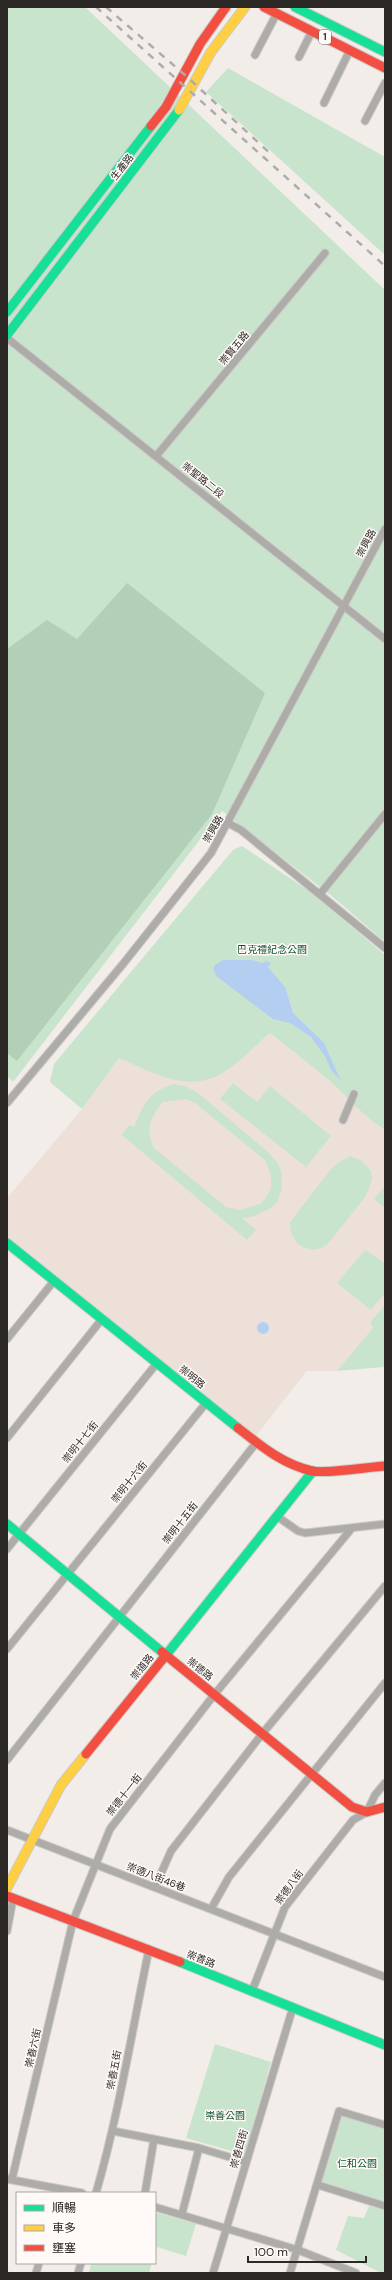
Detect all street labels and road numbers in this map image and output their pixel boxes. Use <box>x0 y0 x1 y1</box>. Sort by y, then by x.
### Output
road number: 1 <box>319 30 331 44</box>
street label: 生產路 <box>108 151 136 183</box>
street label: 崇賢五路 <box>216 329 252 367</box>
street label: 崇聖路二段 <box>179 459 227 501</box>
street label: 崇興路 <box>353 527 379 559</box>
street label: 崇興路 <box>200 813 226 845</box>
street label: 崇明路 <box>176 1363 208 1391</box>
street label: 崇明十七街 <box>59 1418 101 1466</box>
street label: 崇明十六街 <box>108 1458 150 1506</box>
street label: 崇明十五街 <box>159 1499 201 1547</box>
street label: 崇道路 <box>128 1651 156 1683</box>
street label: 崇德路 <box>184 1655 216 1683</box>
street label: 崇德十一街 <box>103 1771 145 1819</box>
street label: 崇德八街46巷 <box>125 1860 187 1894</box>
street label: 崇德八街 <box>272 1867 306 1907</box>
street label: 崇善路 <box>185 1947 217 1971</box>
street label: 崇善六街 <box>22 2027 44 2069</box>
street label: 崇善五街 <box>104 2049 124 2091</box>
street label: 崇善四街 <box>227 2128 251 2170</box>

